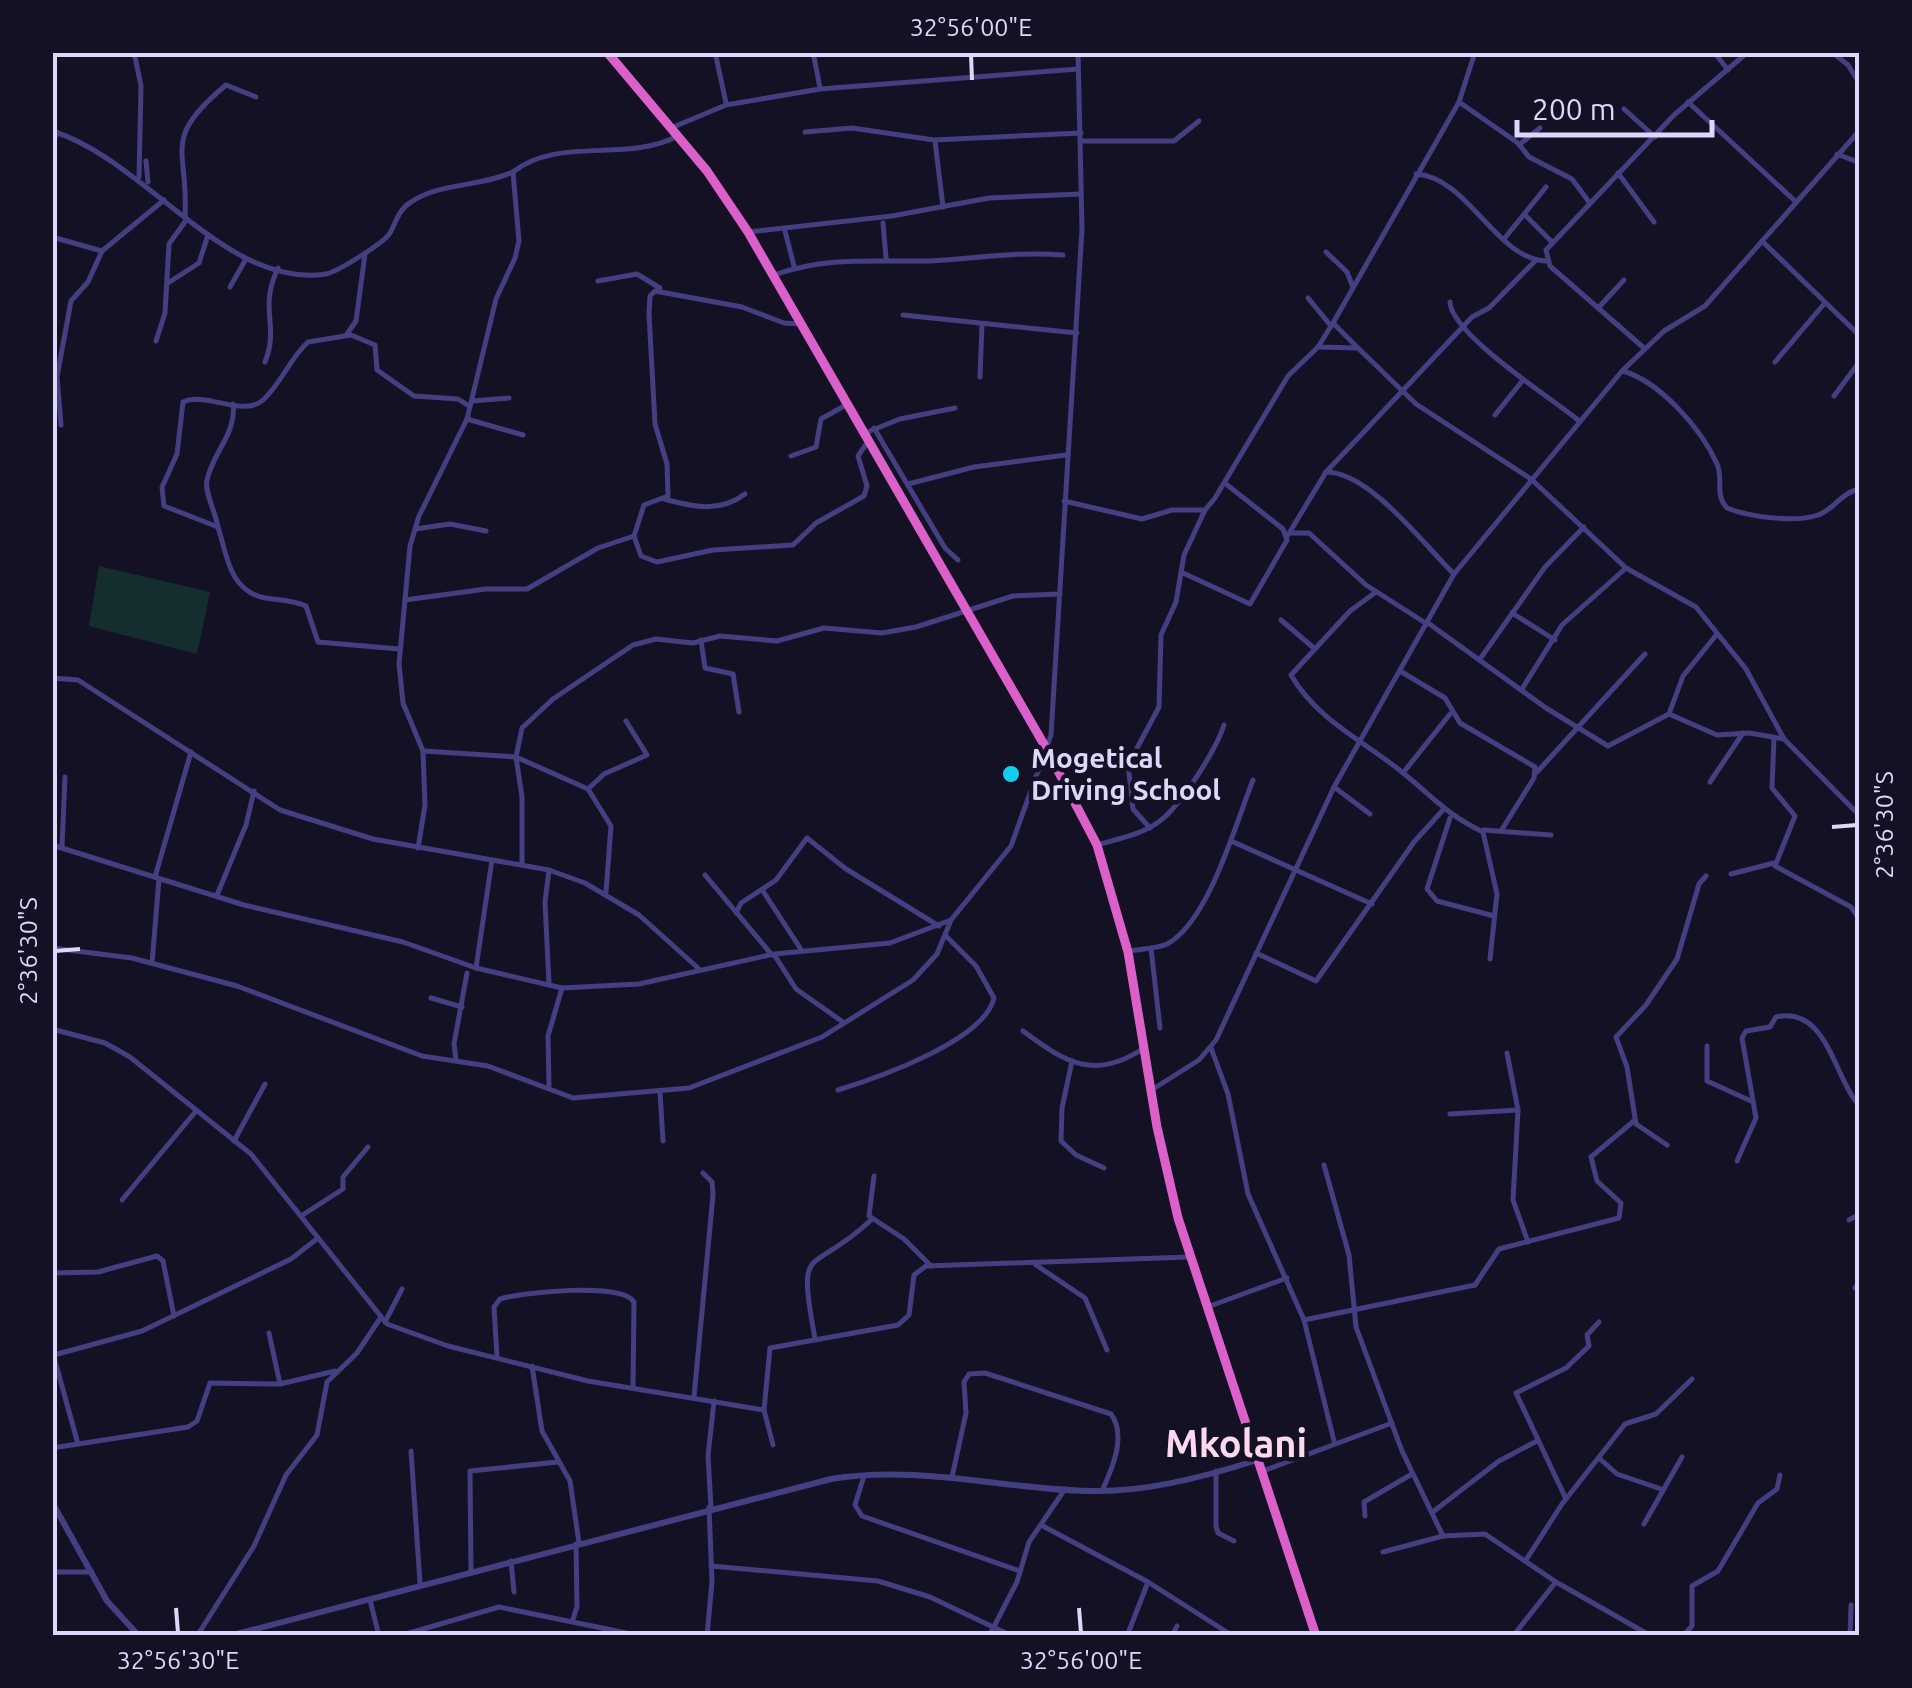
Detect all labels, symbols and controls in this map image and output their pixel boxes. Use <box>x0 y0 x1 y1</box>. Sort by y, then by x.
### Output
text: 32°56'00"E <box>910 13 1032 41</box>
scale bar <box>1517 75 1712 137</box>
text: 200 m <box>1532 92 1616 126</box>
place label: Mogetical Driving School <box>1031 742 1221 805</box>
marker: Mogetical Driving School <box>1000 763 1022 785</box>
text: 2°36'30"S <box>1870 771 1898 879</box>
text: 2°36'30"S <box>14 897 42 1005</box>
district label: Mkolani <box>1165 1422 1307 1464</box>
text: 32°56'30"E <box>117 1646 239 1674</box>
text: 32°56'00"E <box>1020 1646 1142 1674</box>

